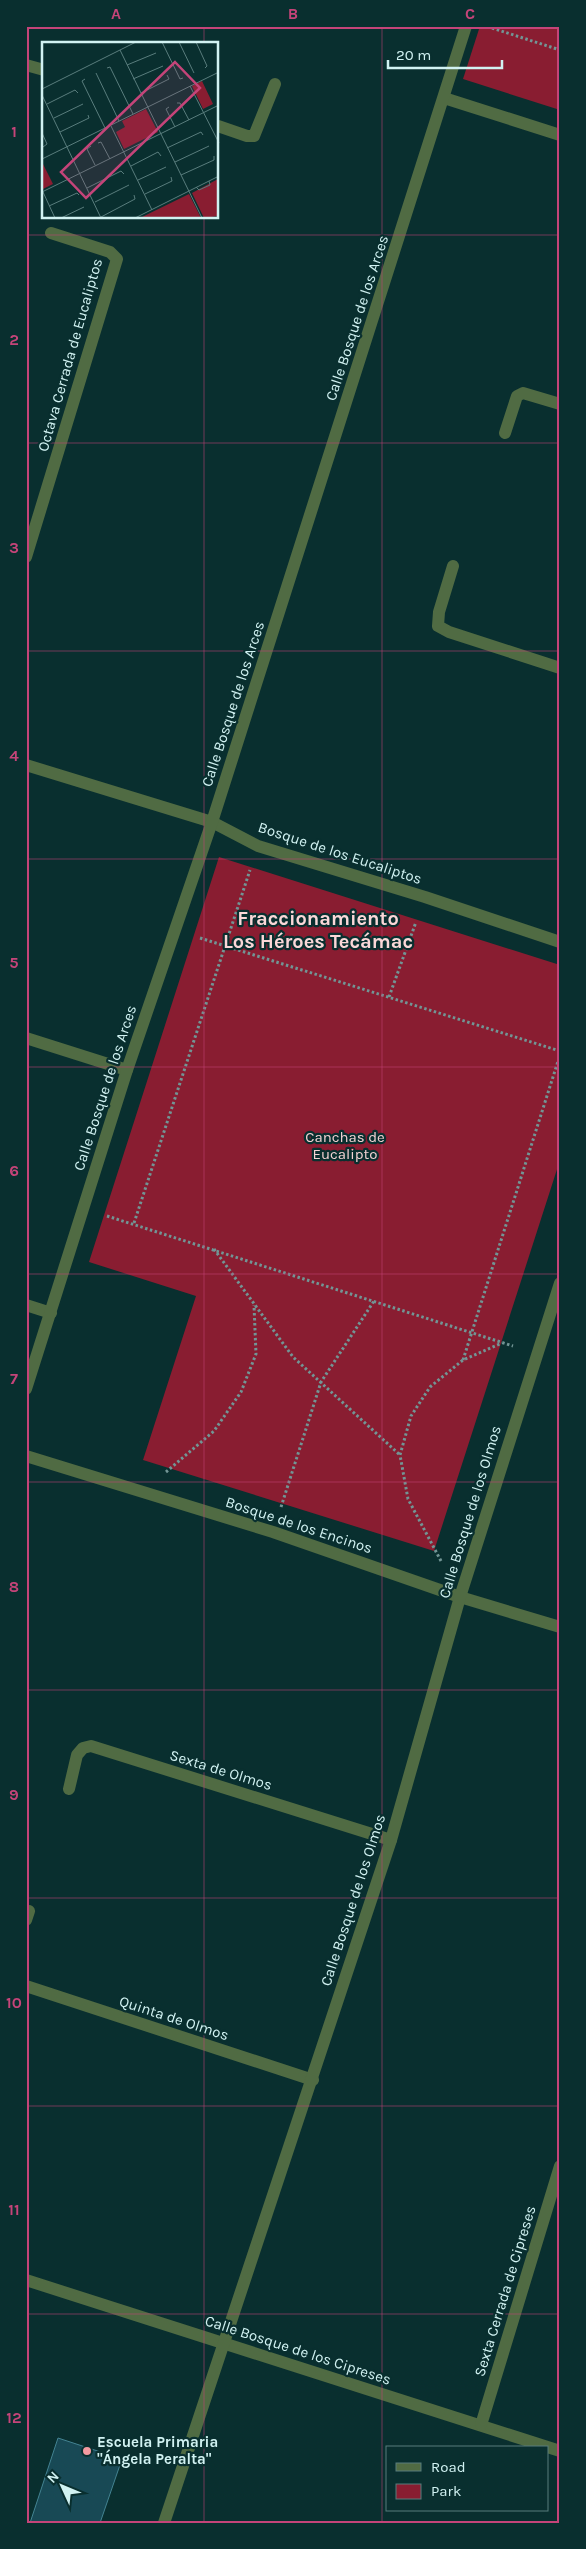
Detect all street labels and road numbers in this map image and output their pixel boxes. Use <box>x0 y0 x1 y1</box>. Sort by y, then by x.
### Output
street label: Calle Bosque de los Arces <box>322 233 392 403</box>
street label: Octava Cerrada de Eucaliptos <box>34 256 106 454</box>
street label: Calle Bosque de los Arces <box>198 619 268 789</box>
street label: Bosque de los Eucaliptos <box>256 818 424 888</box>
street label: Calle Bosque de los Arces <box>70 1003 140 1173</box>
street label: Calle Bosque de los Olmos <box>435 1423 505 1601</box>
street label: Bosque de los Encinos <box>223 1493 375 1557</box>
street label: Sexta de Olmos <box>168 1746 274 1794</box>
street label: Calle Bosque de los Olmos <box>317 1812 389 1988</box>
street label: Quinta de Olmos <box>117 1992 231 2044</box>
street label: Sexta Cerrada de Cipreses <box>470 2203 540 2379</box>
street label: Calle Bosque de los Cipreses <box>203 2311 393 2389</box>

